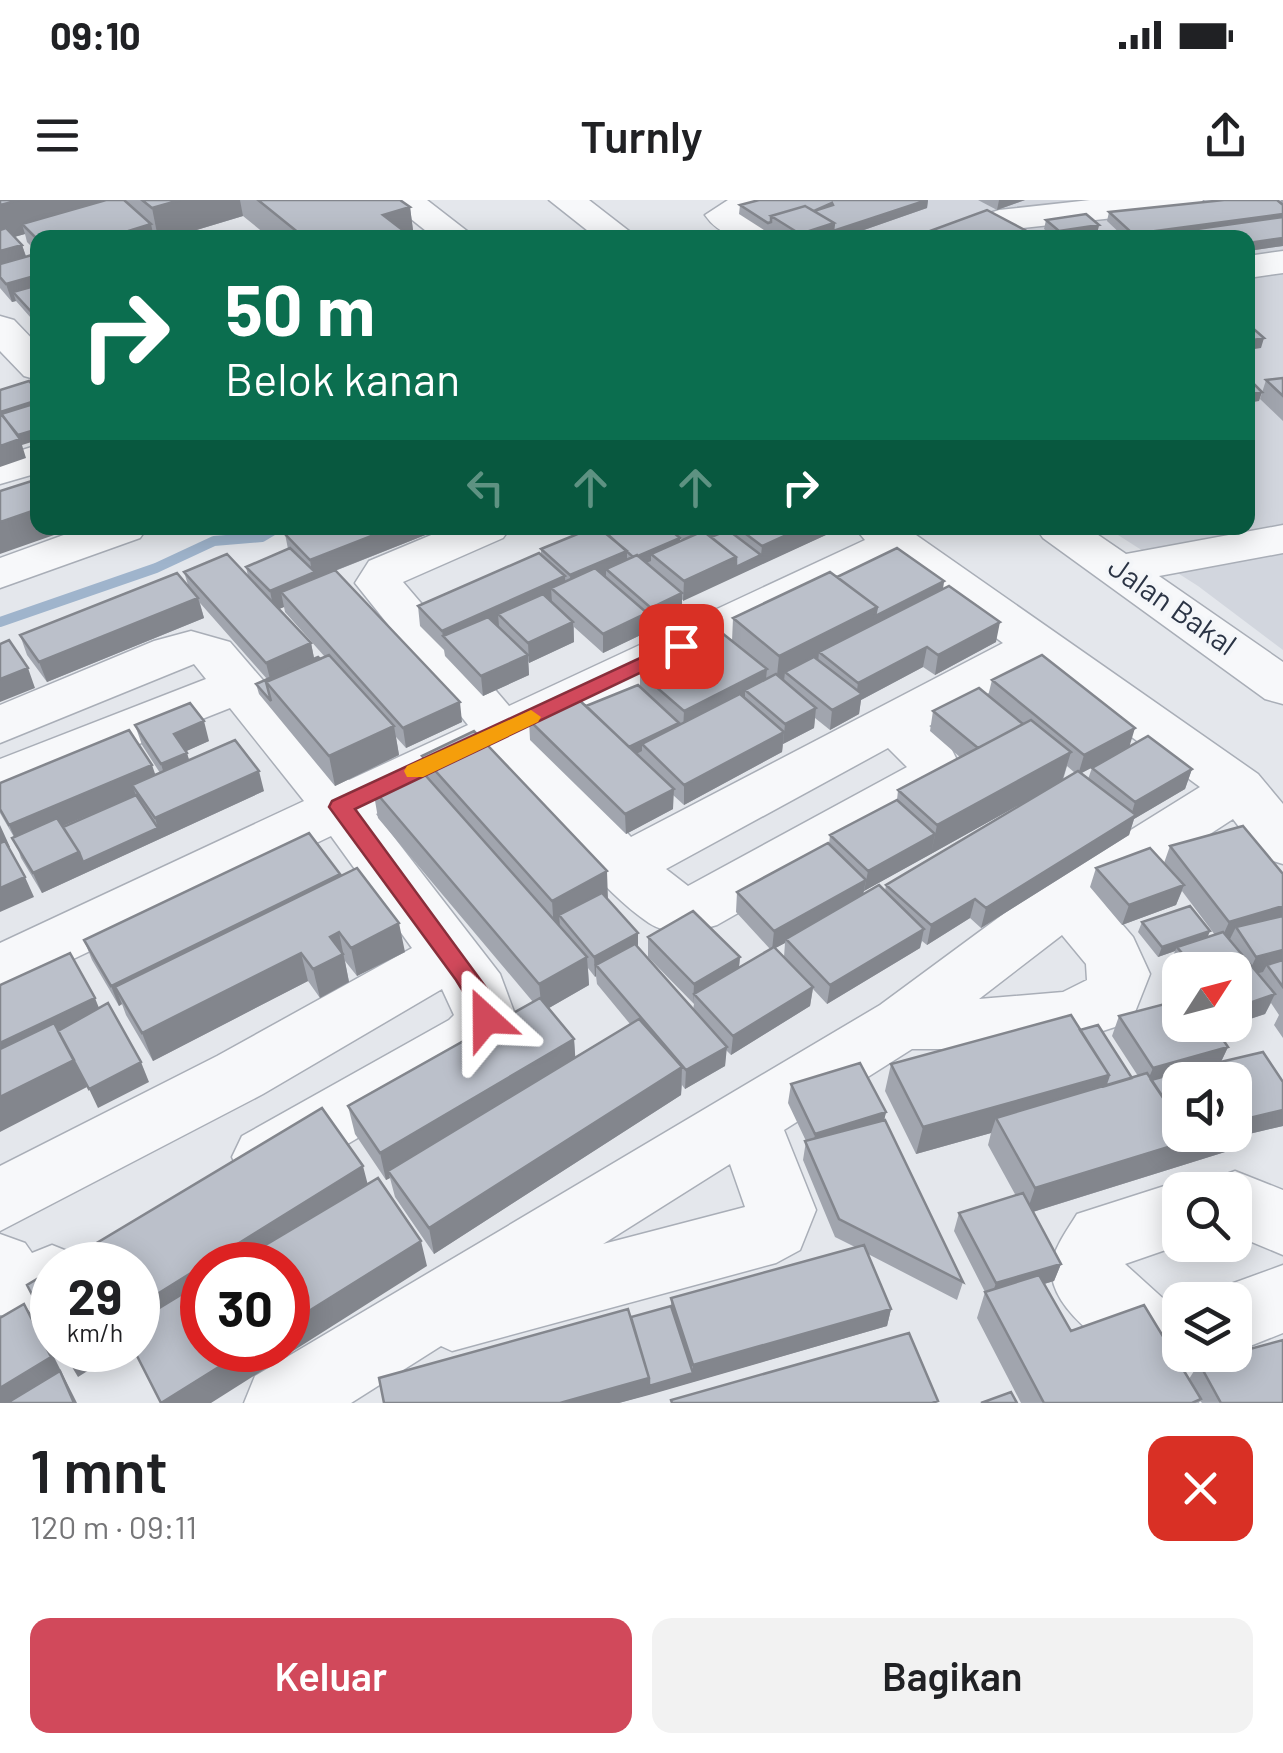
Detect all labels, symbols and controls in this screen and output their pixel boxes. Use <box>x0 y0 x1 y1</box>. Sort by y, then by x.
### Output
text: 09:10 <box>50 12 141 58</box>
icon: menu <box>30 108 85 163</box>
text: Turnly <box>580 108 703 162</box>
icon: share <box>1198 108 1253 163</box>
text: 50 m <box>225 266 375 350</box>
icon: right <box>60 270 190 400</box>
text: Belok kanan <box>225 351 460 405</box>
icon: left <box>458 460 513 515</box>
icon: ahead <box>563 460 618 515</box>
icon: ahead <box>668 460 723 515</box>
icon: right <box>773 460 828 515</box>
street label: Jalan Bakal <box>1102 547 1244 662</box>
pin <box>639 604 724 689</box>
icon: arrive <box>654 619 709 674</box>
north arrow <box>1162 952 1252 1042</box>
map controls <box>1162 952 1252 1372</box>
position arrow <box>434 967 538 1071</box>
button: sound <box>1162 1062 1252 1152</box>
button: search <box>1162 1172 1252 1262</box>
speed limit sign: 30 <box>180 1242 310 1372</box>
text: 29 <box>68 1265 122 1325</box>
button: layers <box>1162 1282 1252 1372</box>
text: km/h <box>67 1317 123 1347</box>
text: 1 mnt <box>30 1433 168 1505</box>
button: close <box>1148 1436 1253 1541</box>
text: 120 m · 09:11 <box>30 1507 197 1545</box>
button: Keluar <box>30 1618 632 1733</box>
button: Bagikan <box>652 1618 1253 1733</box>

